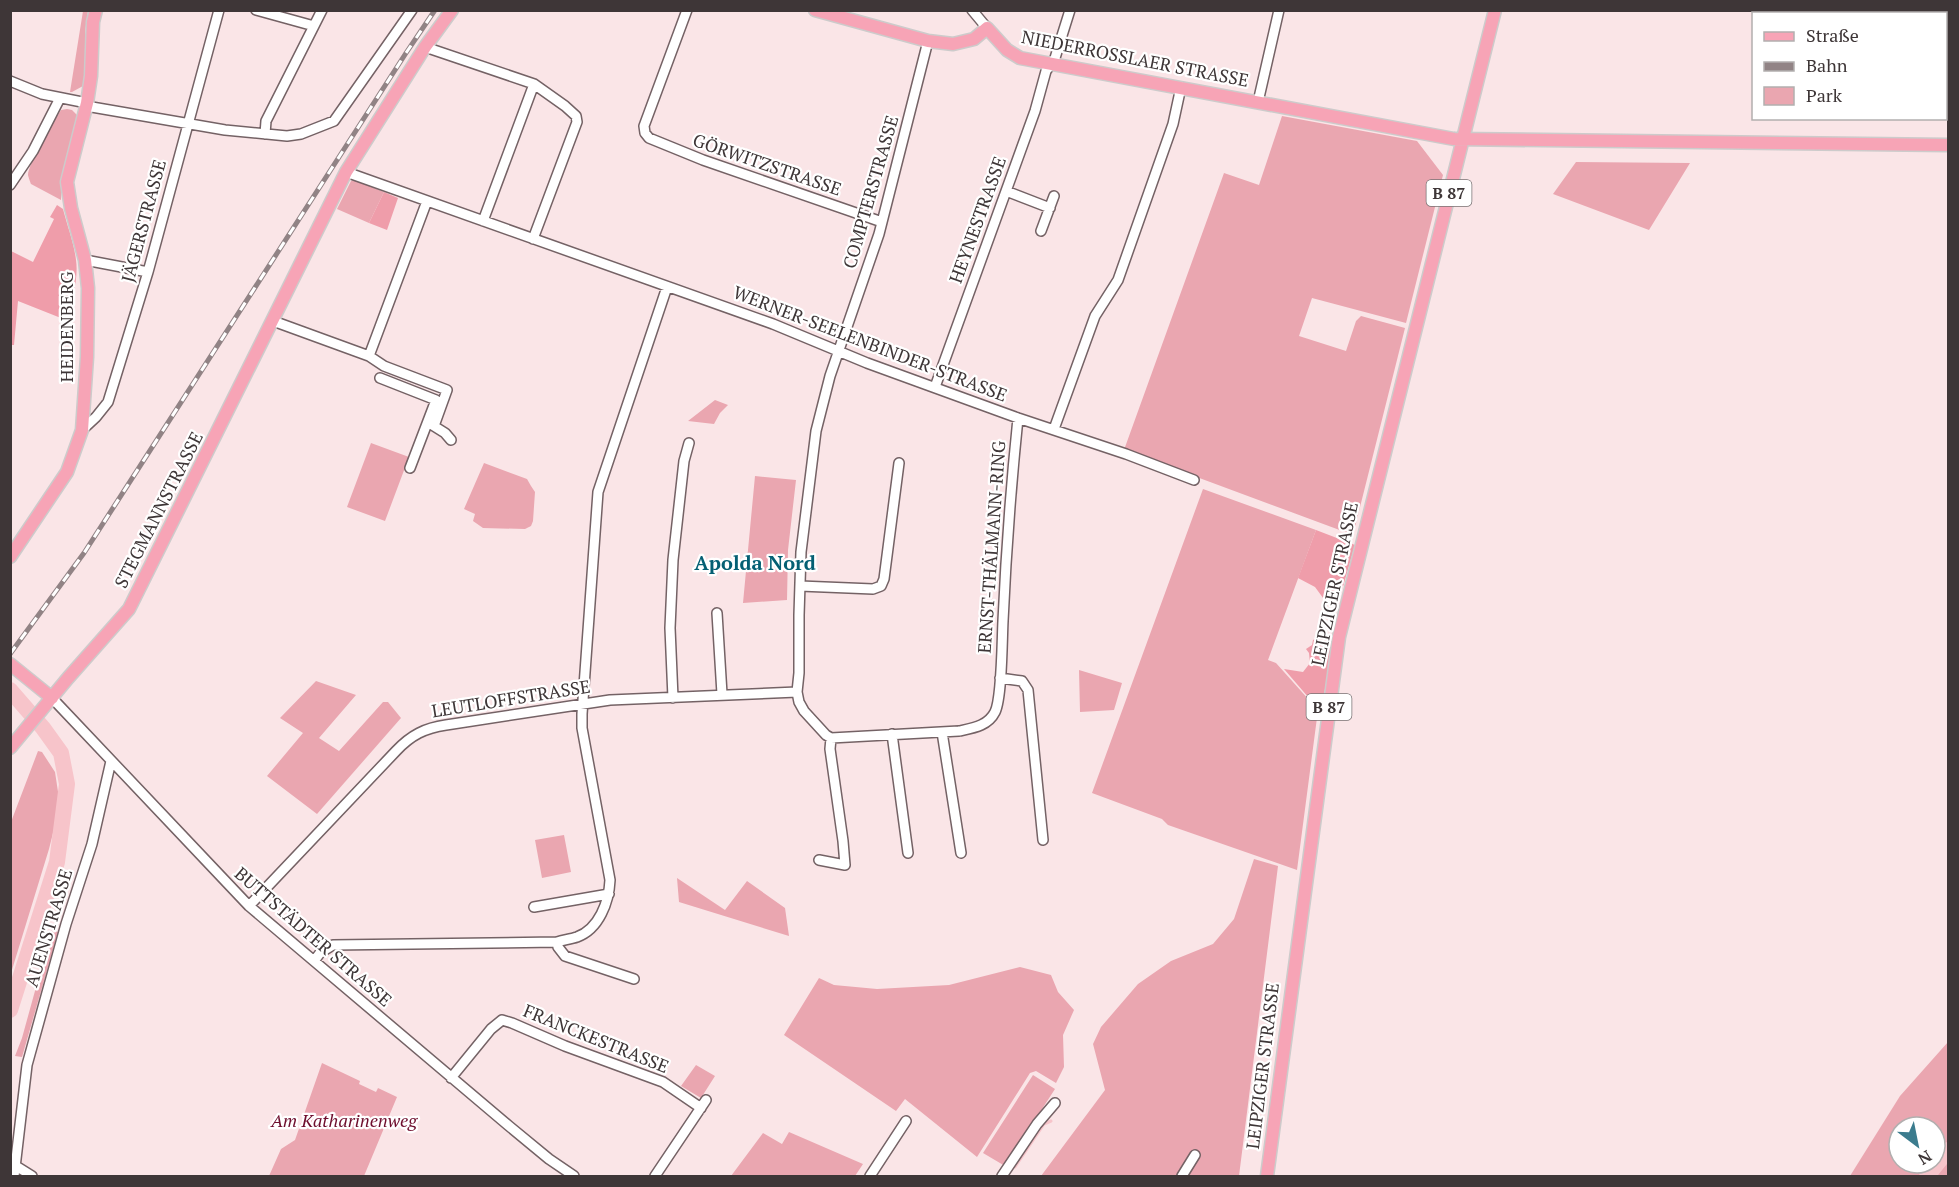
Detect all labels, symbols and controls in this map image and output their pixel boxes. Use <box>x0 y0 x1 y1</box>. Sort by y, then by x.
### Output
legend <box>1752 12 1947 120</box>
text: Straße <box>1806 23 1859 47</box>
street label: NIEDERROSSLAER STRASSE <box>1020 24 1251 92</box>
text: Bahn <box>1806 53 1848 77</box>
text: Park <box>1806 83 1843 107</box>
street label: COMPTERSTRASSE <box>837 112 903 271</box>
street label: GÖRWITZSTRASSE <box>690 127 845 201</box>
street label: HEYNESTRASSE <box>943 153 1011 286</box>
street label: JÄGERSTRASSE <box>115 157 171 285</box>
road number: B 87 <box>1426 180 1472 206</box>
street label: HEIDENBERG <box>54 271 78 383</box>
street label: WERNER-SEELENBINDER-STRASSE <box>730 280 1011 407</box>
street label: STEGMANNSTRASSE <box>108 427 208 592</box>
street label: ERNST-THÄLMANN-RING <box>972 439 1010 654</box>
street label: LEIPZIGER STRASSE <box>1305 499 1363 668</box>
district label: Apolda Nord <box>694 549 816 576</box>
street label: LEUTLOFFSTRASSE <box>430 674 592 722</box>
road number: B 87 <box>1306 694 1352 720</box>
street label: BUTTSTÄDTER STRASSE <box>230 861 397 1011</box>
street label: AUENSTRASSE <box>19 866 77 990</box>
street label: LEIPZIGER STRASSE <box>1240 981 1284 1150</box>
street label: FRANCKESTRASSE <box>520 998 673 1078</box>
park label: Am Katharinenweg <box>270 1108 418 1132</box>
north arrow <box>1887 1115 1947 1175</box>
text: N <box>1914 1145 1936 1170</box>

